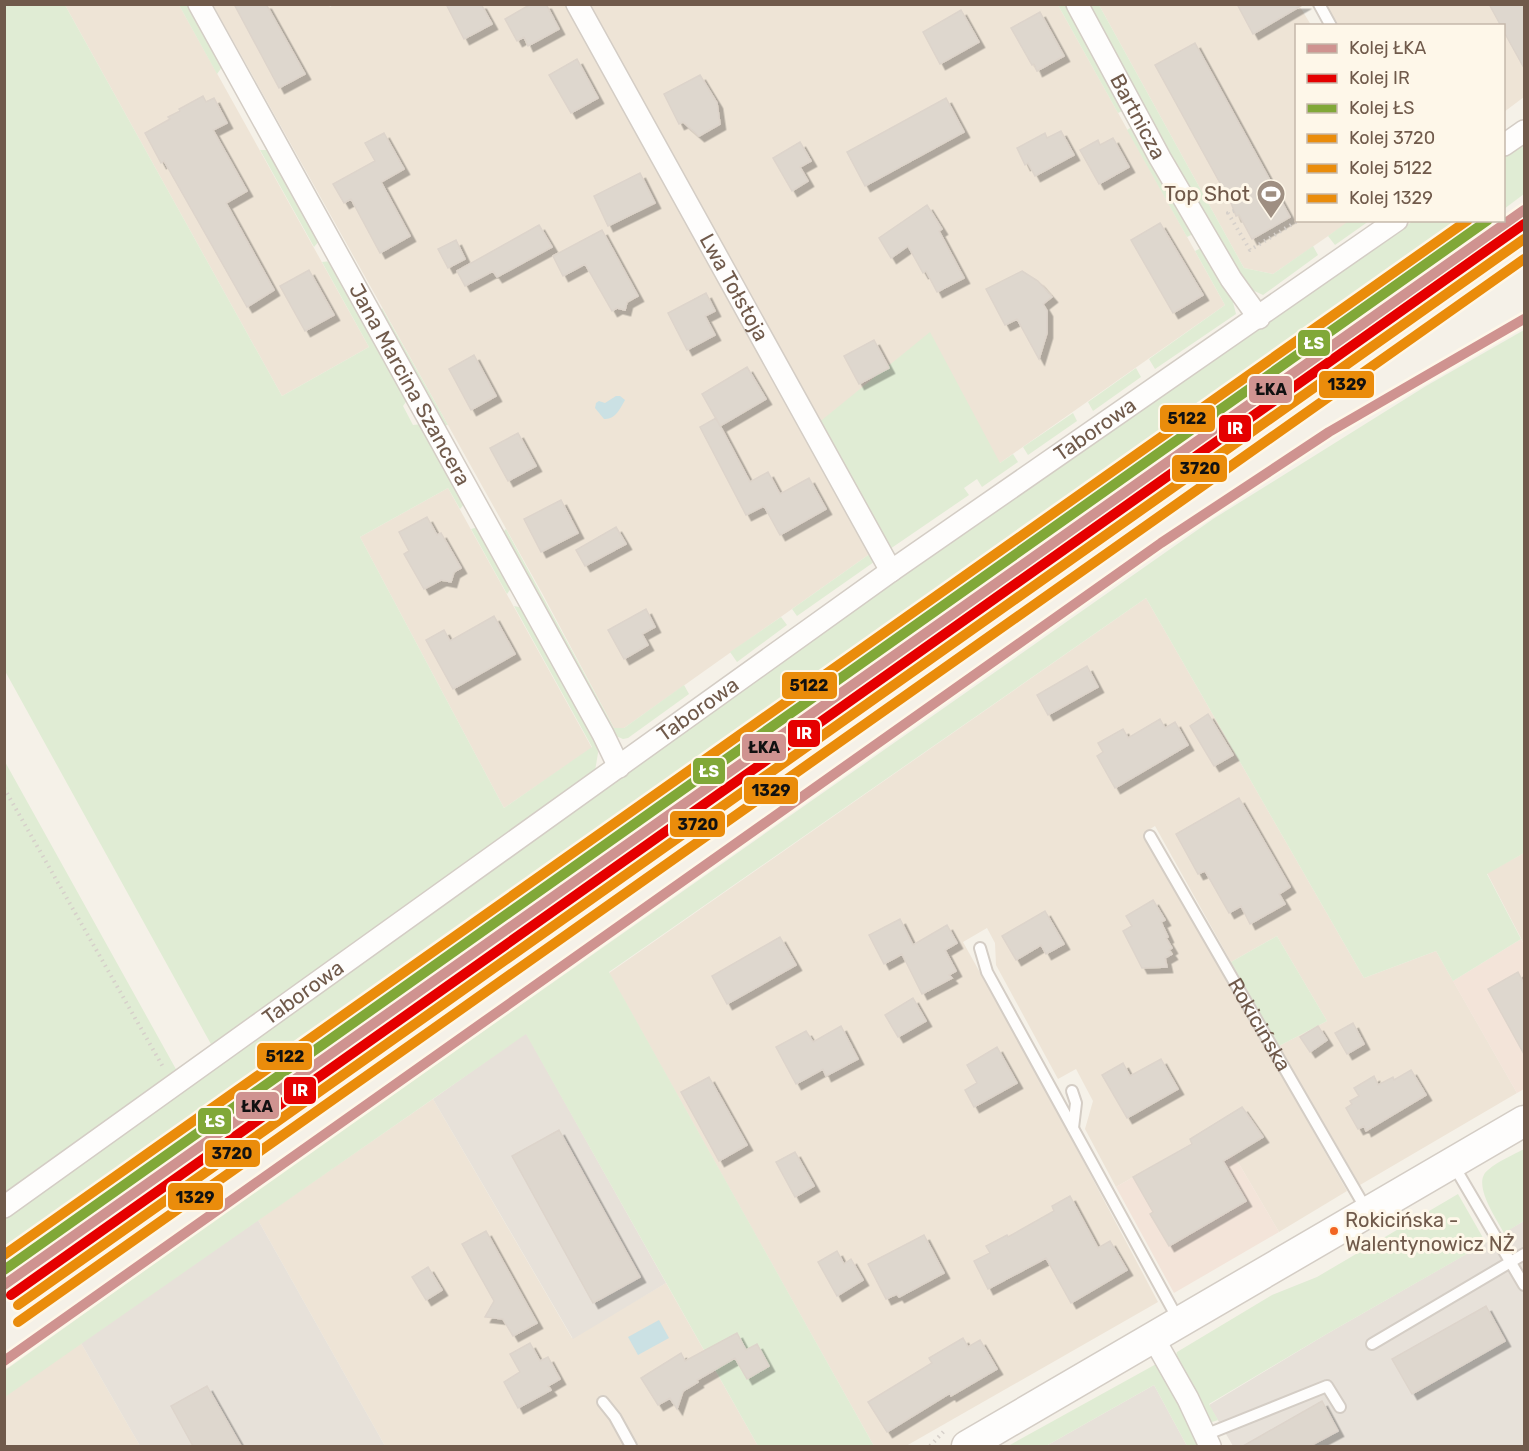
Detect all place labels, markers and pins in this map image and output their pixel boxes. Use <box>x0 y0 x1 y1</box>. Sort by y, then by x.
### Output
sports icon: Top Shot <box>1255 178 1287 220</box>
place label: Top Shot <box>1164 181 1250 206</box>
place label: Rokicińska - Walentynowicz NŻ <box>1345 1208 1515 1256</box>
marker: Rokicińska - Walentynowicz NŻ <box>1328 1225 1340 1237</box>

